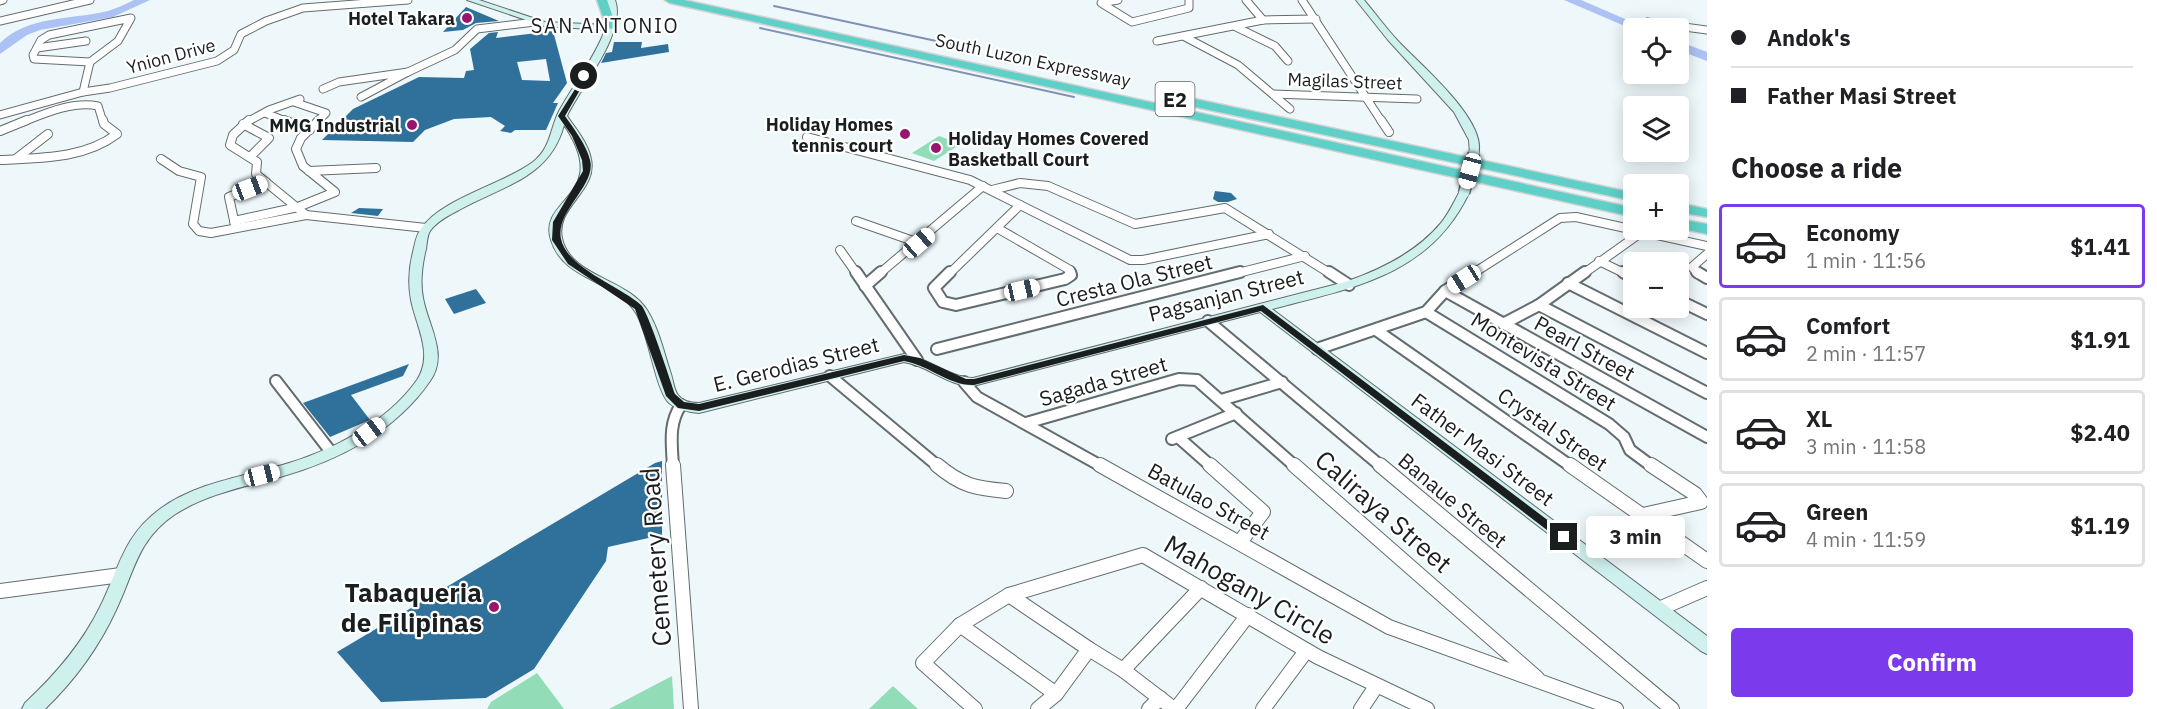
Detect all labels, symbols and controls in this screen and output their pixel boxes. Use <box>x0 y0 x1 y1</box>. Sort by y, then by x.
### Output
place label: Hotel Takara <box>348 7 455 30</box>
marker: Hotel Takara <box>460 11 474 25</box>
district label: SAN ANTONIO <box>531 12 679 39</box>
map controls <box>1623 18 1689 318</box>
button: locate <box>1623 18 1689 84</box>
text: Andok's <box>1767 23 1851 52</box>
street label: South Luzon Expressway <box>933 28 1133 92</box>
street label: Ynion Drive <box>124 33 218 79</box>
route start <box>570 62 597 89</box>
street label: Magilas Street <box>1287 67 1403 95</box>
text: Father Masi Street <box>1767 81 1956 110</box>
road number: E2 <box>1156 82 1194 116</box>
button: layers <box>1623 96 1689 162</box>
place label: Holiday Homes tennis court <box>766 113 893 157</box>
place label: MMG Industrial <box>269 114 401 137</box>
marker: MMG Industrial <box>405 118 419 132</box>
marker: Holiday Homes tennis court <box>898 127 912 141</box>
place label: Holiday Homes Covered Basketball Court <box>948 127 1149 171</box>
marker: Holiday Homes Covered Basketball Court <box>929 141 943 155</box>
text: Choose a ride <box>1731 150 1902 185</box>
car <box>1457 151 1483 191</box>
car <box>230 173 270 203</box>
button: + <box>1623 174 1689 240</box>
text: Economy <box>1806 218 1900 247</box>
icon: car <box>1734 219 1788 273</box>
car <box>900 224 938 262</box>
text: $1.41 <box>2070 232 2130 261</box>
street label: Cresta Ola Street <box>1053 247 1215 313</box>
text: 1 min · 11:56 <box>1806 247 1926 274</box>
button: − <box>1623 252 1689 318</box>
street label: Pagsanjan Street <box>1145 262 1307 328</box>
car <box>1444 262 1484 296</box>
car <box>1002 277 1042 303</box>
street label: Montevista Street <box>1466 305 1622 417</box>
street label: Pearl Street <box>1530 309 1640 387</box>
text: Comfort <box>1806 311 1890 340</box>
icon: car <box>1734 312 1788 366</box>
text: $1.91 <box>2070 325 2130 354</box>
street label: E. Gerodias Street <box>710 330 882 398</box>
text: 2 min · 11:57 <box>1806 340 1926 367</box>
street label: Sagada Street <box>1036 349 1170 413</box>
street label: Crystal Street <box>1492 381 1614 477</box>
street label: Father Masi Street <box>1406 386 1560 512</box>
text: XL <box>1806 404 1832 433</box>
icon: car <box>1734 405 1788 459</box>
car <box>349 414 389 450</box>
text: $2.40 <box>2070 418 2130 447</box>
text: 3 min · 11:58 <box>1806 433 1926 460</box>
street label: Caliraya Street <box>1308 442 1460 580</box>
street label: Banaue Street <box>1393 446 1513 554</box>
street label: Batulao Street <box>1143 456 1275 546</box>
car <box>242 462 282 488</box>
street label: Cemetery Road <box>632 466 678 648</box>
text: Green <box>1806 497 1868 526</box>
icon: car <box>1734 498 1788 552</box>
text: $1.19 <box>2070 511 2130 540</box>
callout: 3 min <box>1585 516 1684 558</box>
route end <box>1550 523 1577 550</box>
text: 3 min <box>1609 523 1662 550</box>
street label: Mahogany Circle <box>1158 526 1342 652</box>
text: 4 min · 11:59 <box>1806 526 1926 553</box>
place label: Tabaqueria de Filipinas <box>341 575 482 639</box>
marker: Tabaqueria de Filipinas <box>487 600 501 614</box>
button: Confirm <box>1731 628 2133 697</box>

